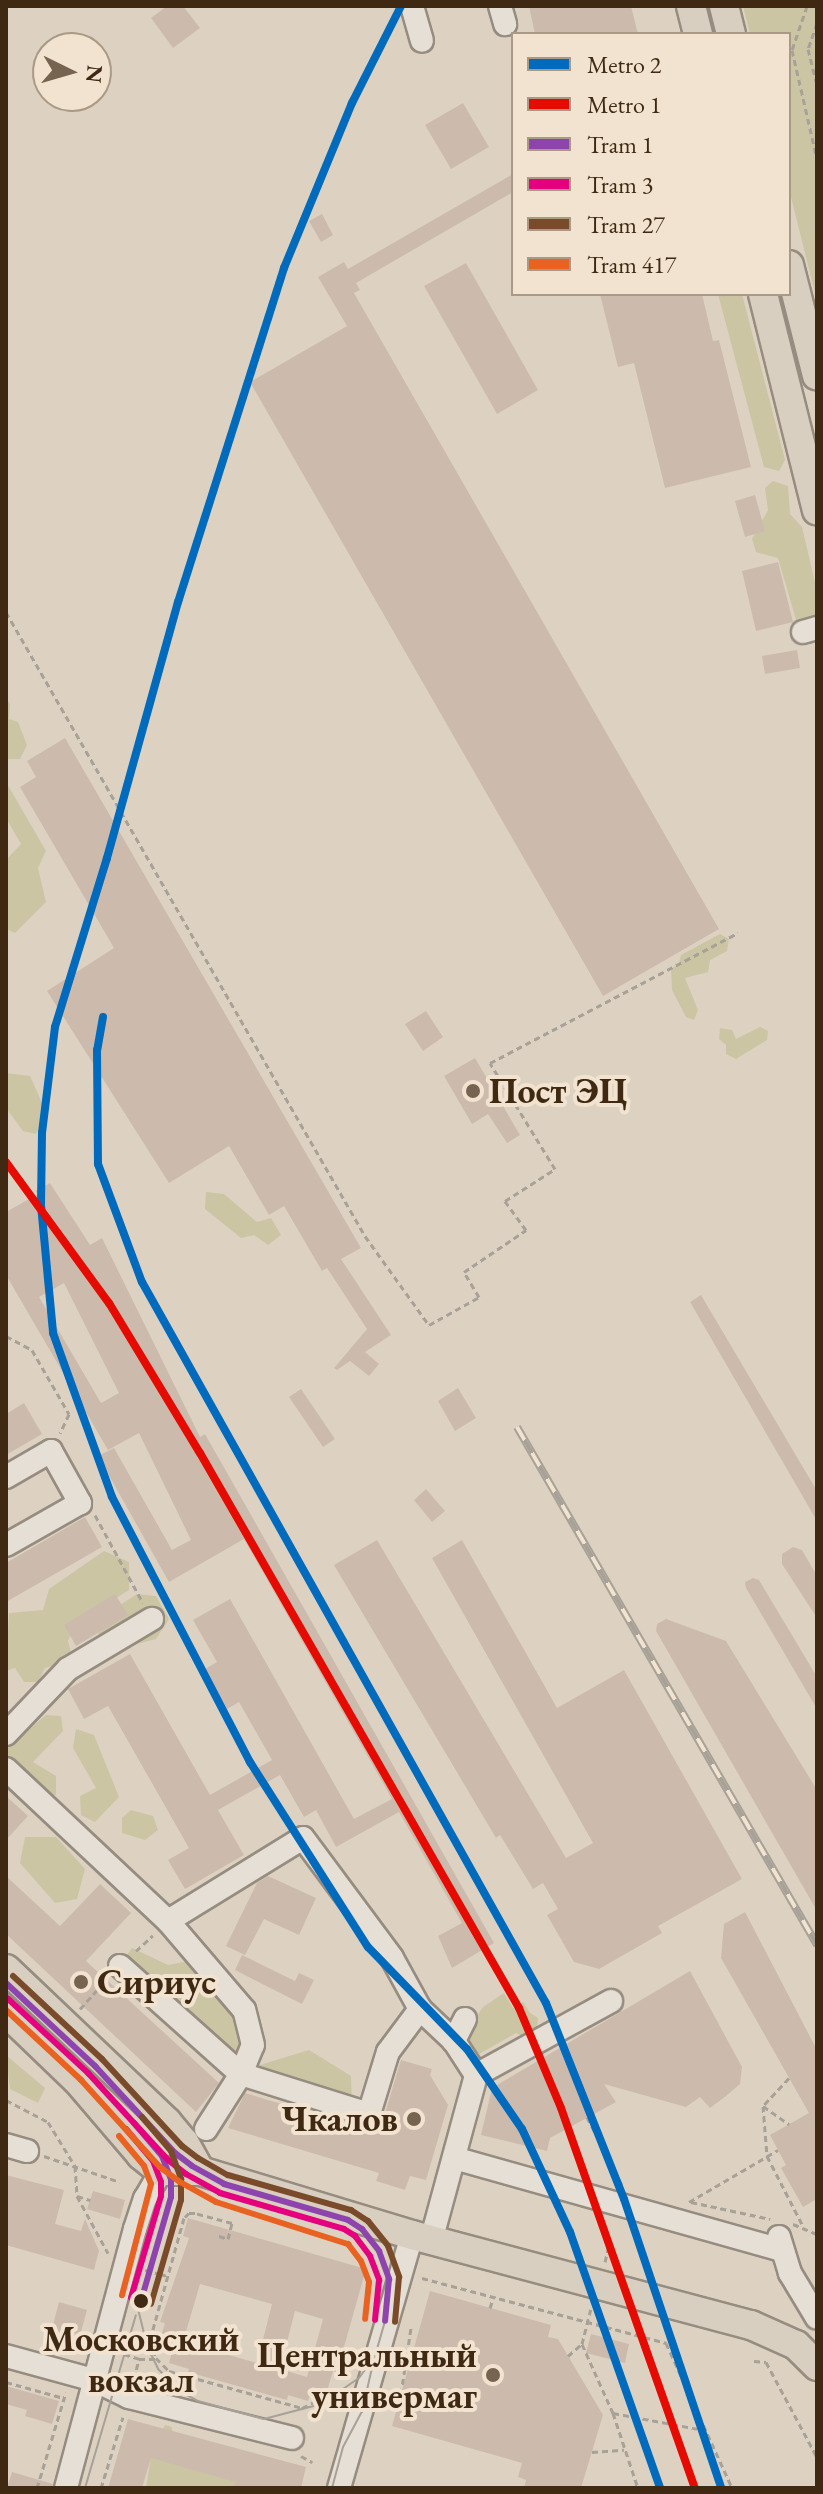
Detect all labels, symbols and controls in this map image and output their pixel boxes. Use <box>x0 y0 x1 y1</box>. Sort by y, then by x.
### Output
north arrow <box>32 32 112 112</box>
legend <box>511 32 791 296</box>
text: Metro 2 <box>587 49 661 80</box>
text: N <box>79 64 110 84</box>
text: Metro 1 <box>587 89 661 120</box>
text: Tram 1 <box>587 129 653 160</box>
text: Tram 3 <box>587 169 653 200</box>
text: Tram 27 <box>587 209 665 240</box>
text: Tram 417 <box>587 249 676 280</box>
place label: Пост ЭЦ <box>489 1069 627 1113</box>
marker: Пост ЭЦ <box>464 1082 482 1100</box>
place label: Сириус <box>97 1960 216 2004</box>
marker: Сириус <box>72 1973 90 1991</box>
place label: Чкалов <box>281 2097 398 2141</box>
marker: Чкалов <box>405 2110 423 2128</box>
marker: Московский вокзал <box>130 2290 152 2312</box>
place label: Московский вокзал <box>43 2316 239 2401</box>
place label: Центральный универмаг <box>257 2332 477 2417</box>
marker: Центральный универмаг <box>484 2366 502 2384</box>

